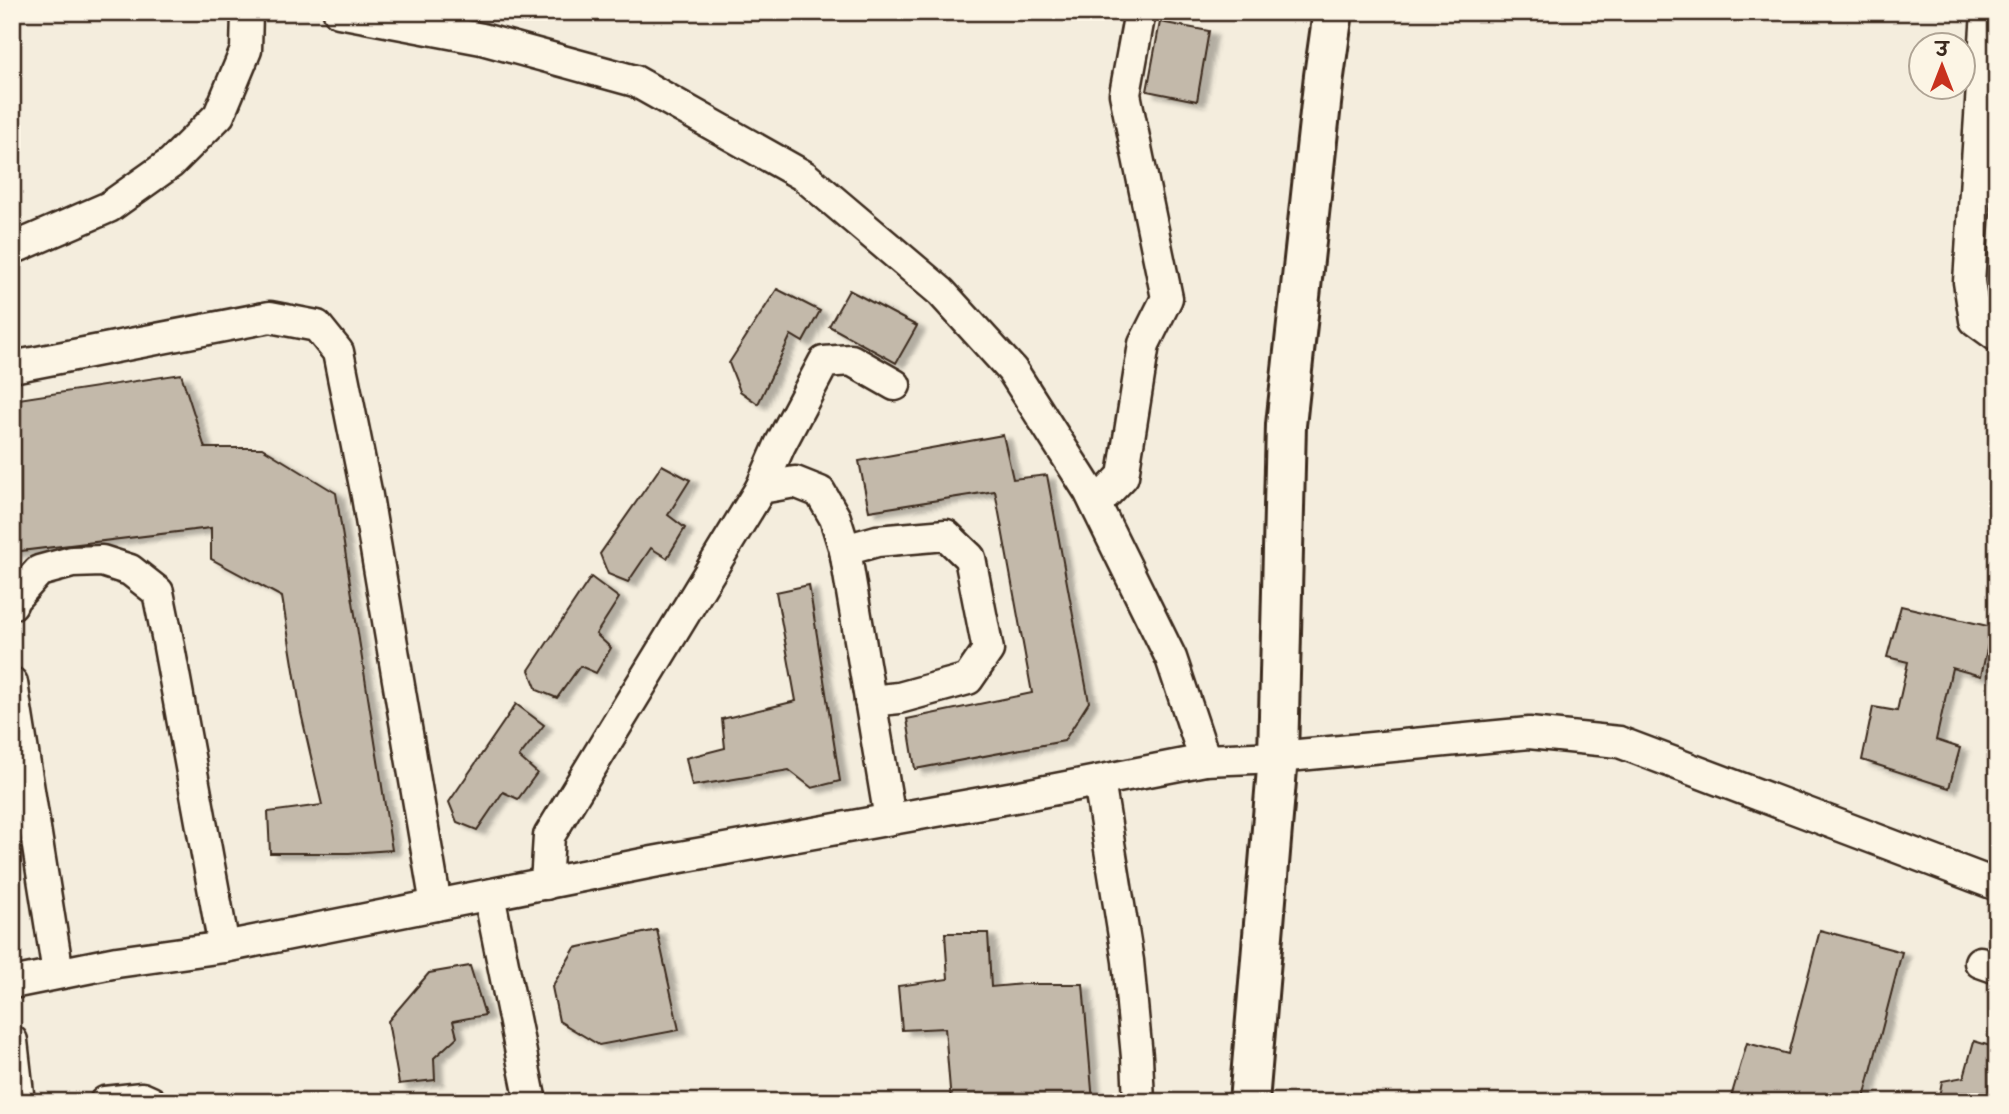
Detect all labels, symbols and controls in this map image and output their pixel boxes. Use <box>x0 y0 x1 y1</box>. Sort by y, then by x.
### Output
north arrow <box>1908 32 1978 102</box>
text: उ <box>1934 36 1951 61</box>

